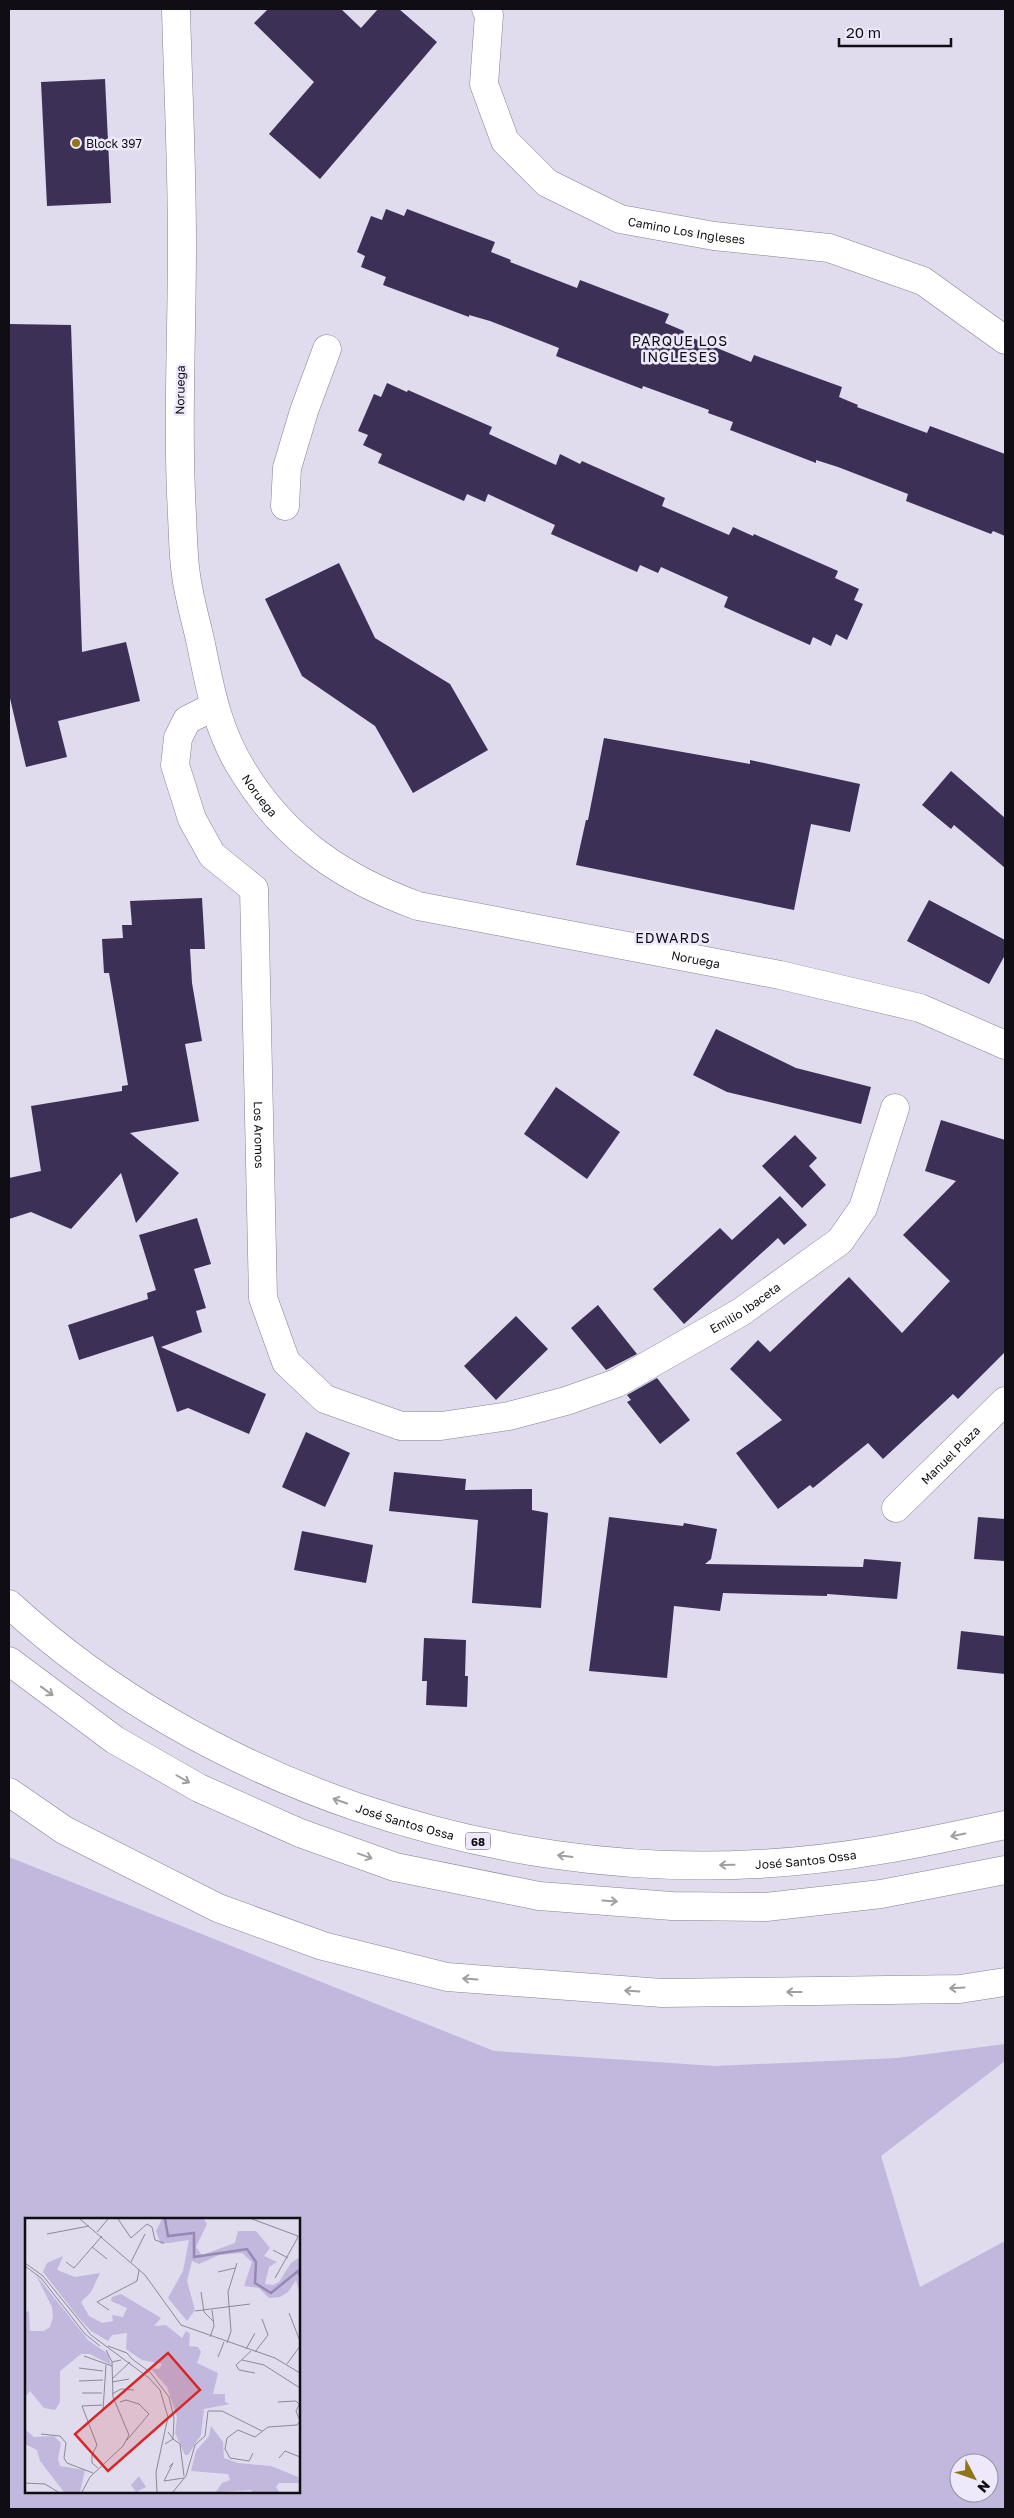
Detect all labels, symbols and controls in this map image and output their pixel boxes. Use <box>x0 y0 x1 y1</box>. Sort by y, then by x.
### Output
scale bar <box>839 15 952 47</box>
text: 20 m <box>846 23 881 41</box>
place label: Block 397 <box>86 136 142 151</box>
marker: Block 397 <box>70 137 82 149</box>
street label: Camino Los Ingleses <box>627 213 746 247</box>
district label: PARQUE LOS INGLESES <box>632 332 728 365</box>
street label: Noruega <box>172 365 188 415</box>
street label: Noruega <box>239 771 281 820</box>
district label: EDWARDS <box>635 929 711 946</box>
street label: Noruega <box>670 947 722 971</box>
street label: Los Aromos <box>251 1101 268 1169</box>
street label: Emilio Ibaceta <box>707 1279 783 1336</box>
street label: Manuel Plaza <box>918 1422 983 1487</box>
one-way arrow <box>40 1686 54 1696</box>
one-way arrow <box>176 1775 190 1785</box>
one-way arrow <box>333 1796 348 1805</box>
street label: José Santos Ossa <box>354 1800 456 1843</box>
one-way arrow <box>950 1831 966 1840</box>
road number: 68 <box>466 1832 490 1850</box>
street label: José Santos Ossa <box>755 1846 857 1872</box>
one-way arrow <box>558 1851 574 1861</box>
one-way arrow <box>357 1852 372 1861</box>
one-way arrow <box>720 1860 736 1870</box>
one-way arrow <box>602 1897 618 1906</box>
one-way arrow <box>462 1974 478 1983</box>
one-way arrow <box>949 1984 965 1993</box>
one-way arrow <box>624 1986 640 1995</box>
one-way arrow <box>787 1987 803 1997</box>
inset map <box>25 2218 300 2493</box>
north arrow <box>949 2453 999 2503</box>
text: N <box>974 2477 994 2496</box>

